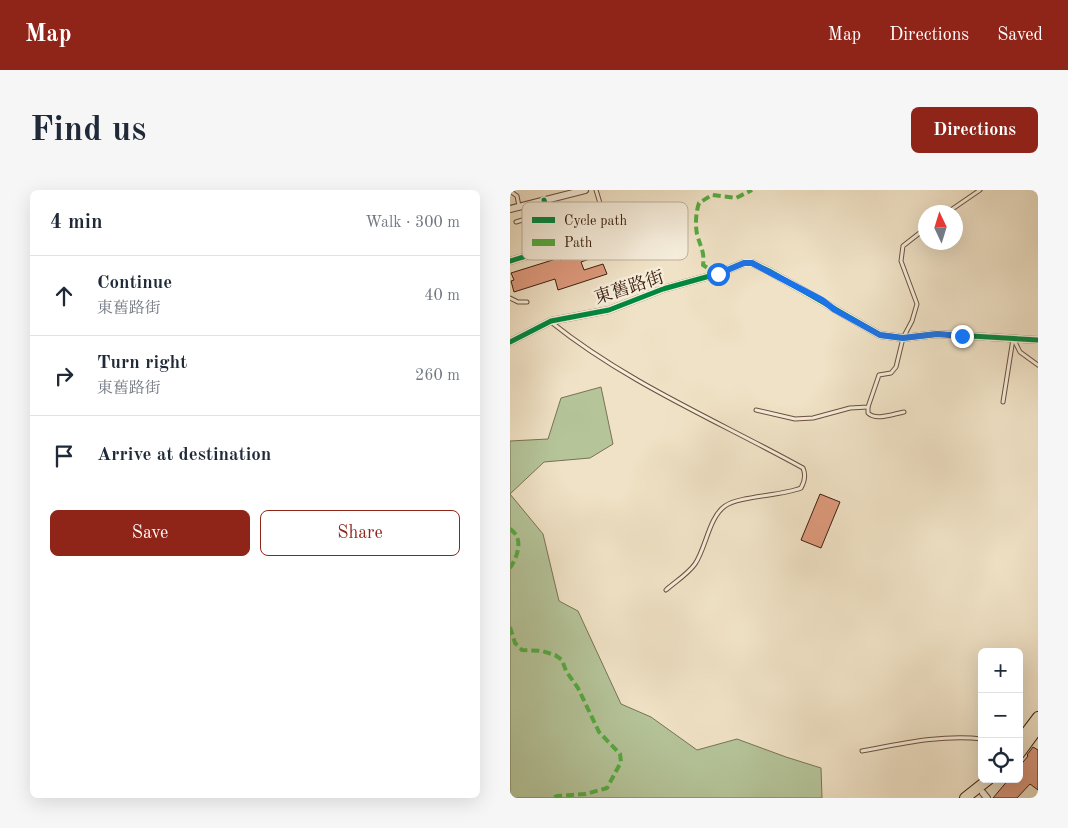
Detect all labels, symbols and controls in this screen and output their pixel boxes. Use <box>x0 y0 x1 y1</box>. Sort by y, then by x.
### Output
text: Map <box>25 23 72 47</box>
text: Map <box>828 26 861 44</box>
text: Directions <box>889 26 969 44</box>
text: Saved <box>997 26 1043 44</box>
button: Directions <box>911 107 1038 153</box>
text: Find us <box>30 113 146 148</box>
legend <box>522 202 688 260</box>
north arrow <box>918 205 963 250</box>
text: 4 min <box>50 212 103 233</box>
text: Cycle path <box>564 214 627 228</box>
text: Walk · 300 m <box>365 215 460 231</box>
text: Path <box>564 236 593 250</box>
route start <box>707 263 730 286</box>
street label: 東舊路街 <box>592 266 666 308</box>
text: Continue <box>97 274 172 293</box>
icon: ahead <box>50 282 78 310</box>
text: 40 m <box>424 288 460 304</box>
text: 東舊路街 <box>97 301 161 317</box>
route end <box>951 325 974 348</box>
text: Turn right <box>97 354 187 373</box>
icon: right <box>50 362 78 390</box>
text: 260 m <box>415 368 460 384</box>
text: 東舊路街 <box>97 381 161 397</box>
icon: arrive <box>50 442 78 470</box>
text: Arrive at destination <box>97 446 271 465</box>
button: Save <box>50 510 250 556</box>
button: Share <box>260 510 460 556</box>
map controls <box>978 648 1023 783</box>
button: + <box>978 648 1023 693</box>
button: − <box>978 693 1023 738</box>
button: locate <box>978 738 1023 783</box>

